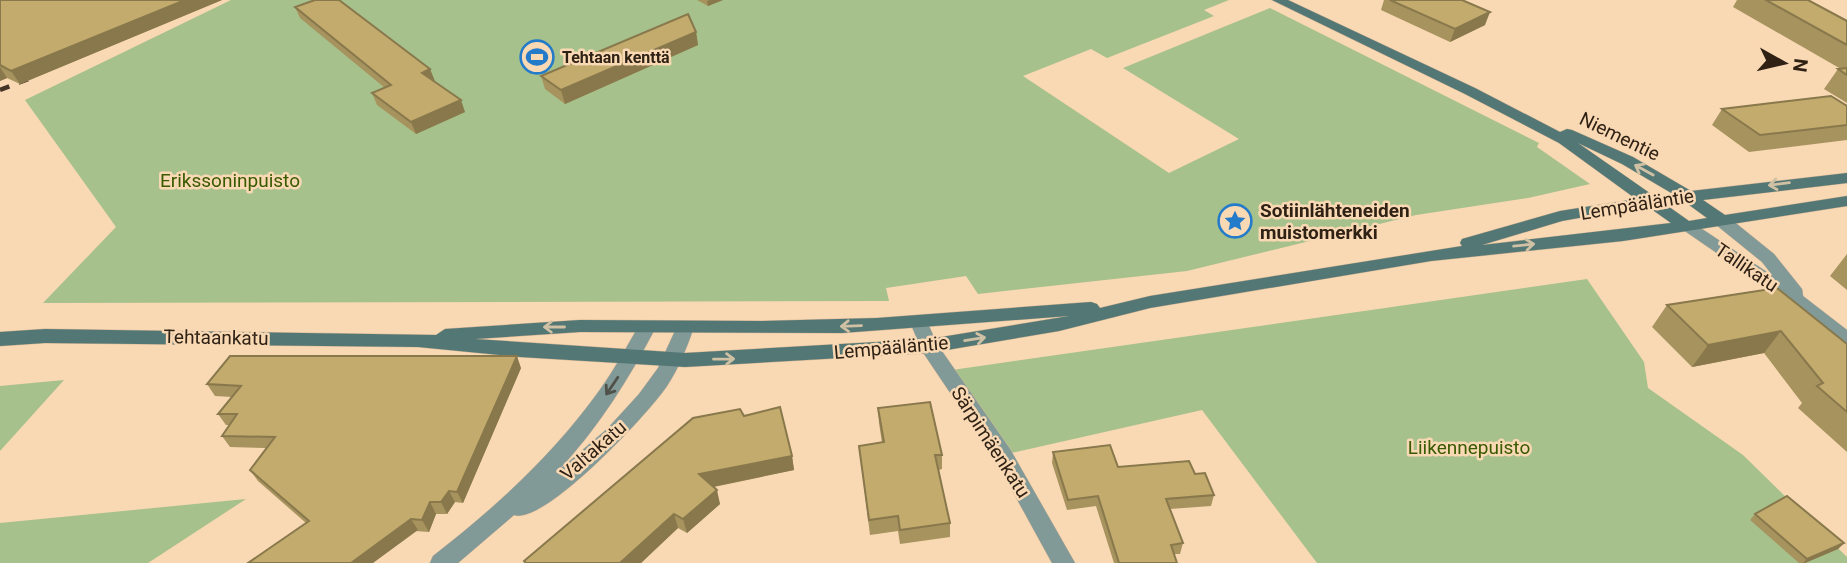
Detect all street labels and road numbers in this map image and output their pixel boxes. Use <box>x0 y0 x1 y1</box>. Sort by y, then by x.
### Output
street label: Niementie <box>1576 107 1664 166</box>
street label: Lempääläntie <box>1579 184 1696 225</box>
street label: Tallikatu <box>1711 238 1783 297</box>
street label: Tehtaankatu <box>163 325 269 350</box>
street label: Lempääläntie <box>833 331 949 364</box>
street label: Särpimäenkatu <box>946 383 1035 502</box>
street label: Valtakatu <box>556 416 631 485</box>

